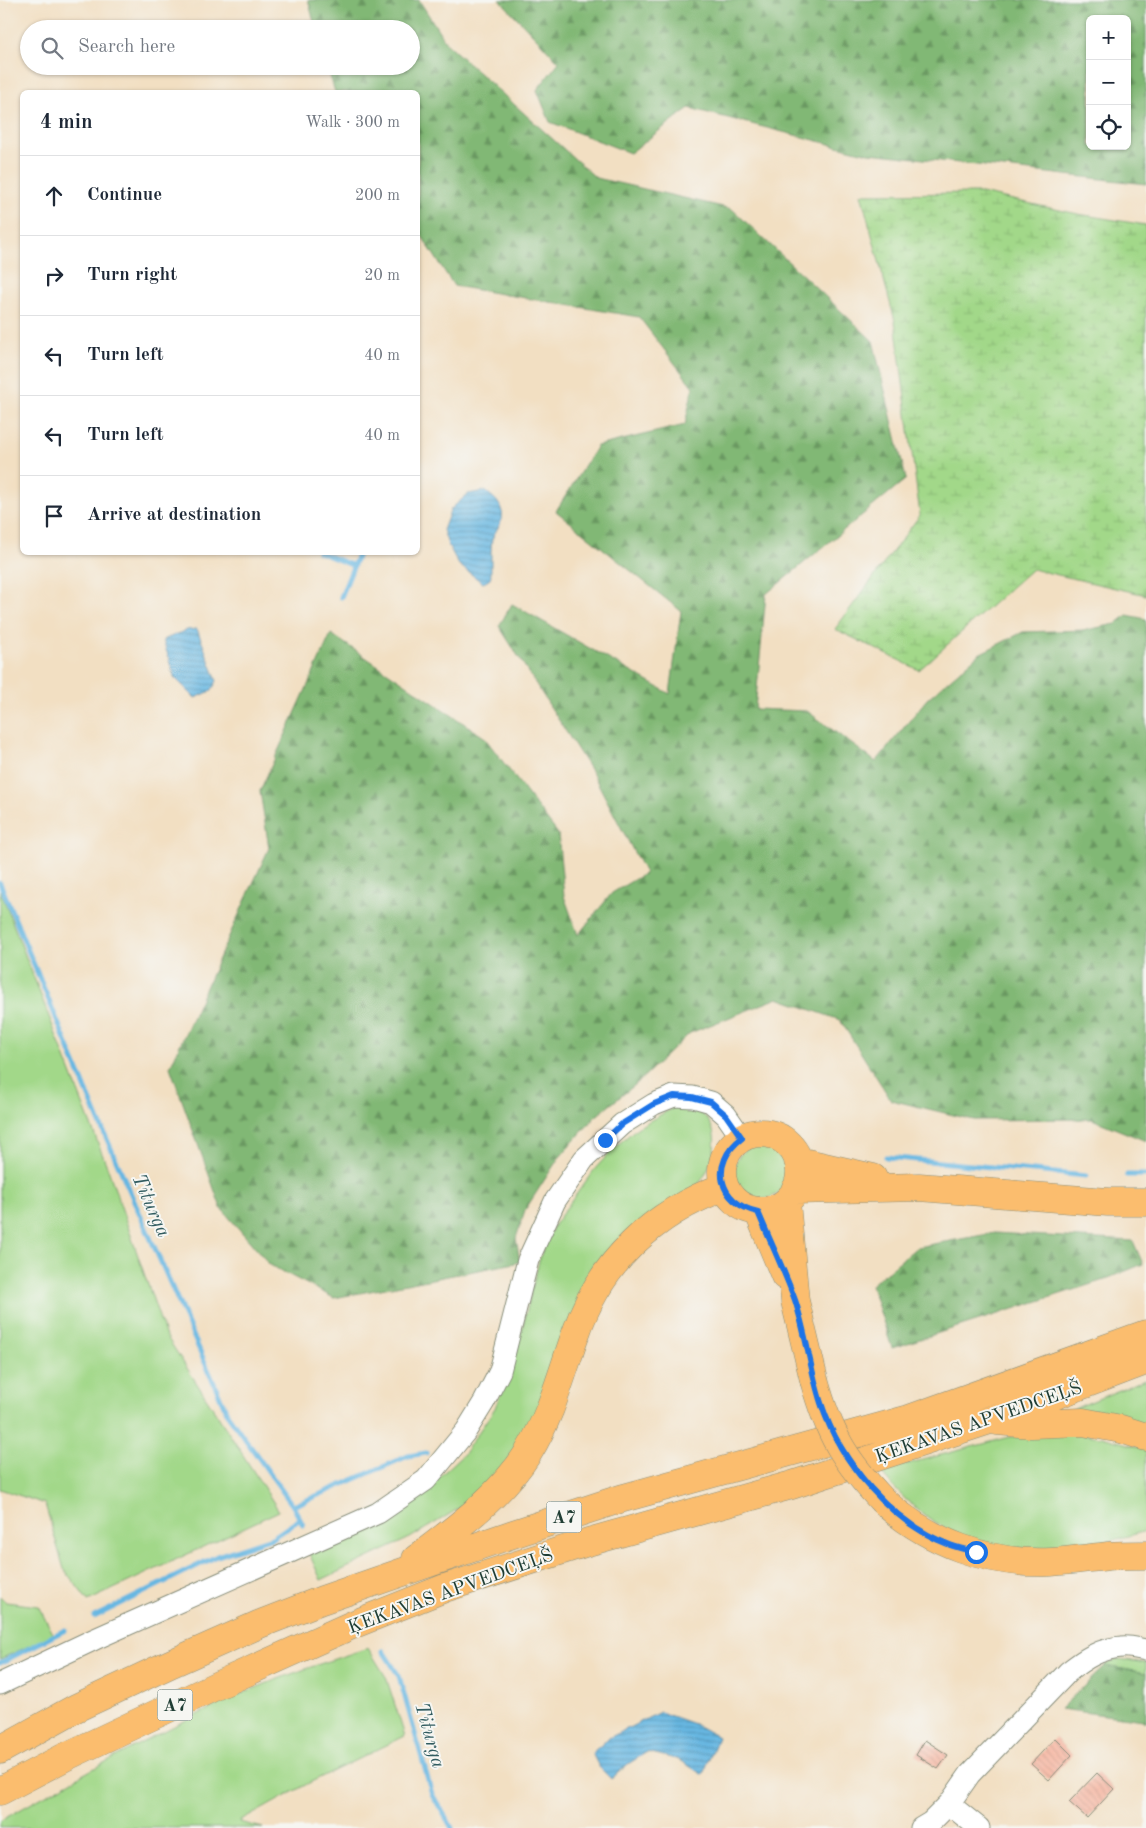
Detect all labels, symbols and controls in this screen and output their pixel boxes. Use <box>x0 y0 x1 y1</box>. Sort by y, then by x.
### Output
map controls <box>1086 15 1131 150</box>
button: + <box>1086 15 1131 60</box>
search box <box>20 20 420 75</box>
icon: search <box>38 34 66 62</box>
text: Search here <box>78 38 175 57</box>
button: − <box>1086 60 1131 105</box>
button: locate <box>1086 105 1131 150</box>
text: 4 min <box>40 112 93 133</box>
text: Walk · 300 m <box>305 115 400 131</box>
icon: ahead <box>40 182 68 210</box>
text: Continue <box>87 186 162 205</box>
text: 200 m <box>355 188 400 204</box>
icon: right <box>40 262 68 290</box>
text: Turn right <box>87 266 177 285</box>
text: 20 m <box>364 268 400 284</box>
icon: left <box>40 342 68 370</box>
text: Turn left <box>87 346 164 365</box>
text: 40 m <box>364 348 400 364</box>
icon: left <box>40 422 68 450</box>
text: Turn left <box>87 426 164 445</box>
text: 40 m <box>364 428 400 444</box>
icon: arrive <box>40 502 68 530</box>
text: Arrive at destination <box>87 506 261 525</box>
route end <box>594 1129 617 1152</box>
water label: Titurga <box>127 1171 173 1241</box>
street label: ĶEKAVAS APVEDCEĻŠ <box>871 1374 1085 1468</box>
road number: A7 <box>546 1501 582 1532</box>
route start <box>965 1541 988 1564</box>
street label: ĶEKAVAS APVEDCEĻŠ <box>344 1542 556 1638</box>
road number: A7 <box>158 1690 192 1720</box>
water label: Titurga <box>410 1700 448 1771</box>

